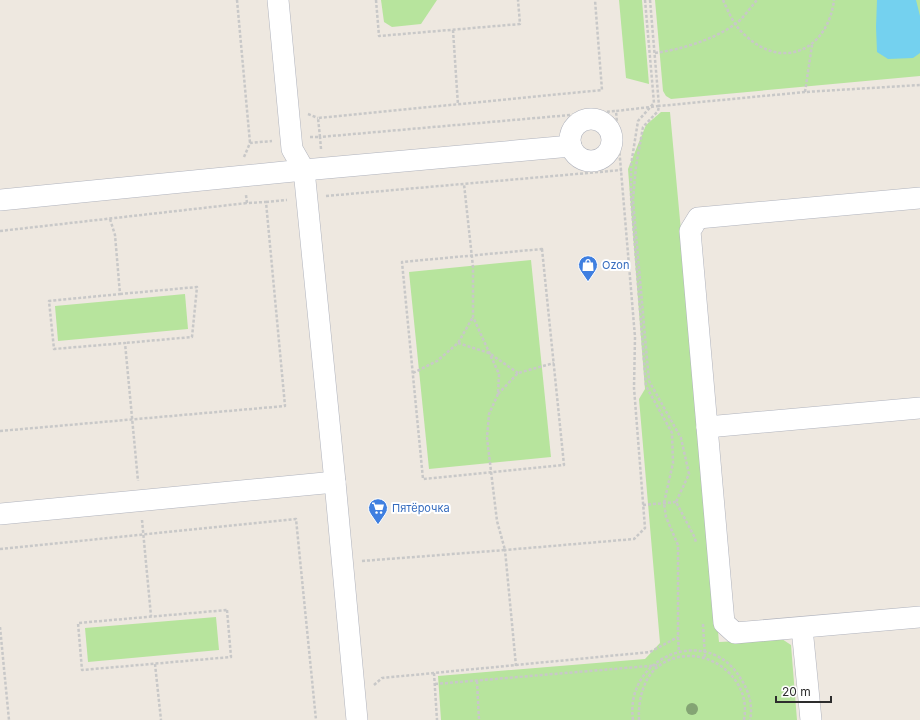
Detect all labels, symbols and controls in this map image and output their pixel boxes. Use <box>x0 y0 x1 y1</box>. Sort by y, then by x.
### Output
shop icon: Ozon <box>577 254 599 282</box>
place label: Ozon <box>602 258 629 272</box>
supermarket icon: Пятёрочка <box>367 497 389 525</box>
place label: Пятёрочка <box>392 501 450 515</box>
scale bar <box>776 678 831 704</box>
text: 20 m <box>782 684 811 699</box>

